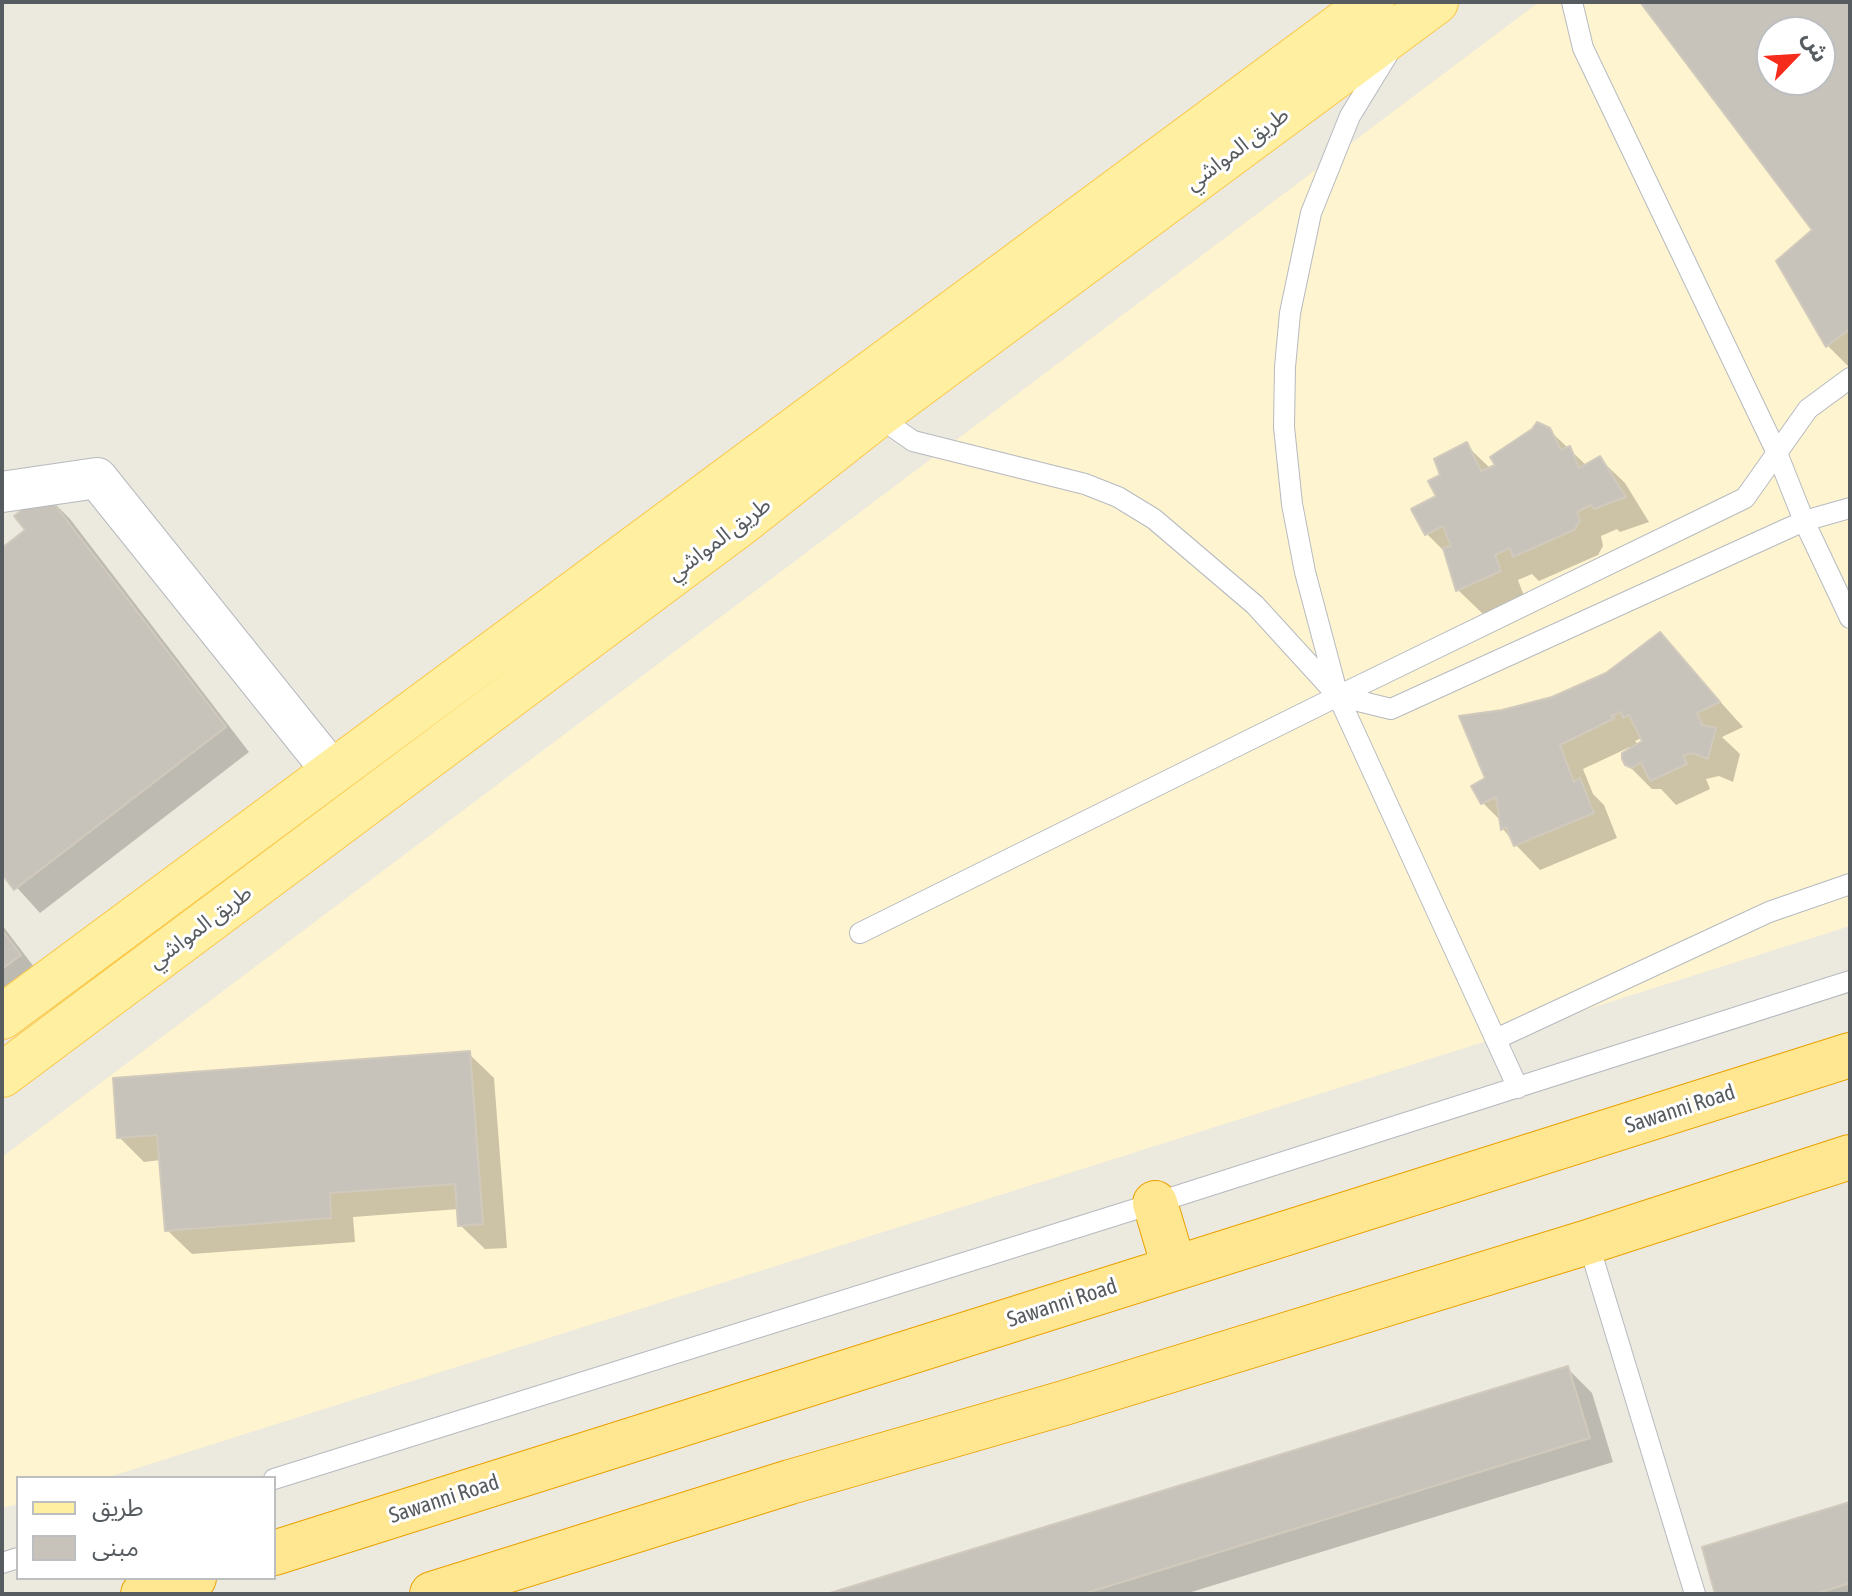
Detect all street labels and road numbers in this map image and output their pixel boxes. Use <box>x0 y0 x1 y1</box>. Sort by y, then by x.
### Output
street label: طريق المواشي <box>1180 101 1294 197</box>
street label: طريق المواشي <box>662 491 776 587</box>
street label: طريق المواشي <box>143 879 257 975</box>
street label: Sawanni Road <box>1622 1079 1738 1139</box>
street label: Sawanni Road <box>1004 1273 1120 1333</box>
street label: Sawanni Road <box>386 1469 502 1529</box>

